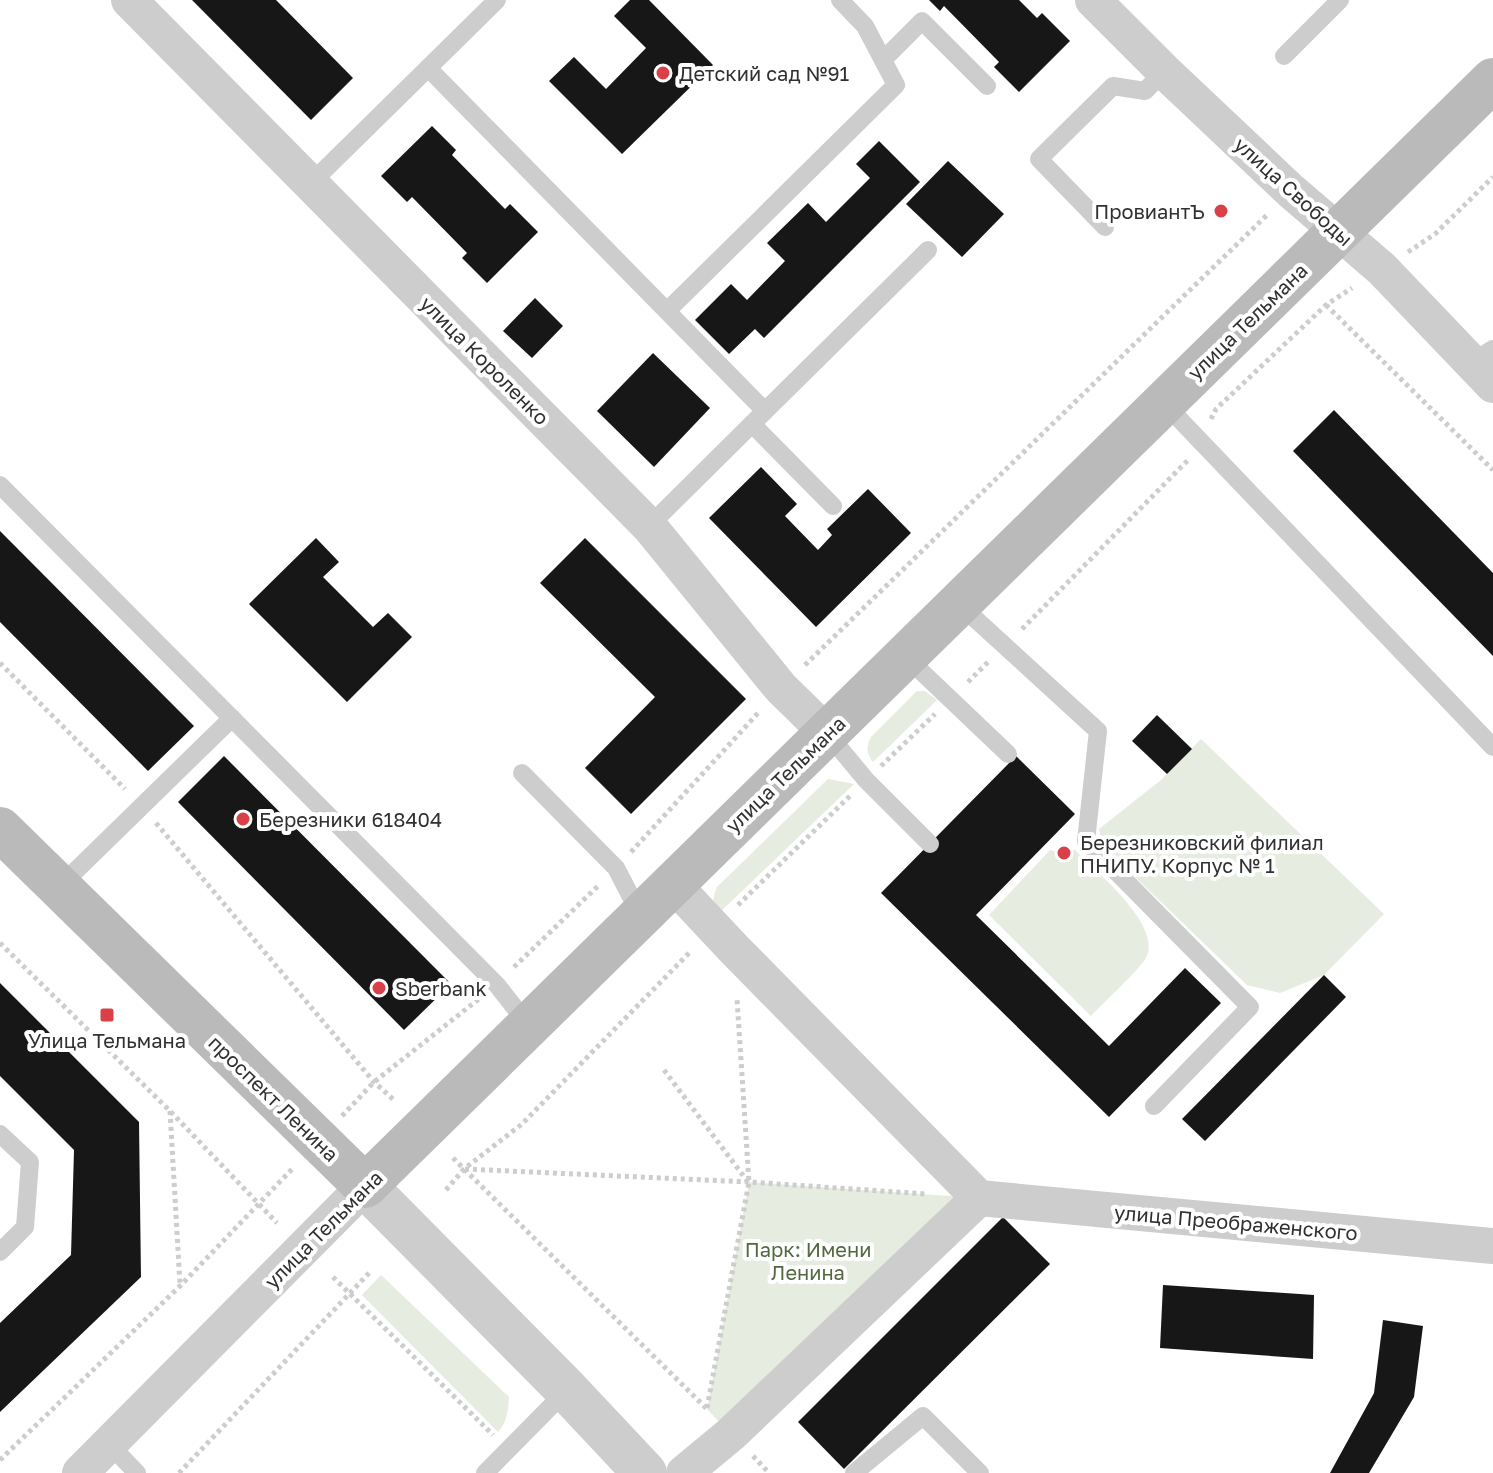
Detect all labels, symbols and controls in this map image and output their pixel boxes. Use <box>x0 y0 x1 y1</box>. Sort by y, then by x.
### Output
place label: Детский сад №91 <box>679 61 849 85</box>
marker: Детский сад №91 <box>654 64 672 82</box>
street label: улица Свободы <box>1230 132 1358 250</box>
place label: ПровиантЪ <box>1094 199 1205 223</box>
marker: ПровиантЪ <box>1212 202 1230 220</box>
street label: улица Тельмана <box>1182 258 1312 384</box>
street label: улица Короленко <box>416 291 554 429</box>
street label: улица Тельмана <box>720 711 850 837</box>
place label: Березники 618404 <box>259 807 442 831</box>
marker: Березники 618404 <box>234 810 252 828</box>
place label: Березниковский филиал ПНИПУ. Корпус № 1 <box>1080 830 1324 877</box>
marker: Березниковский филиал ПНИПУ. Корпус № 1 <box>1055 844 1073 862</box>
place label: Sberbank <box>395 976 487 1000</box>
marker: Sberbank <box>370 979 388 997</box>
marker: Улица Тельмана <box>98 1006 116 1024</box>
place label: Улица Тельмана <box>28 1028 186 1052</box>
street label: проспект Ленина <box>204 1030 344 1166</box>
street label: улица Тельмана <box>259 1165 387 1293</box>
street label: улица Преображенского <box>1113 1199 1359 1245</box>
park label: Парк: Имени Ленина <box>745 1237 871 1284</box>

